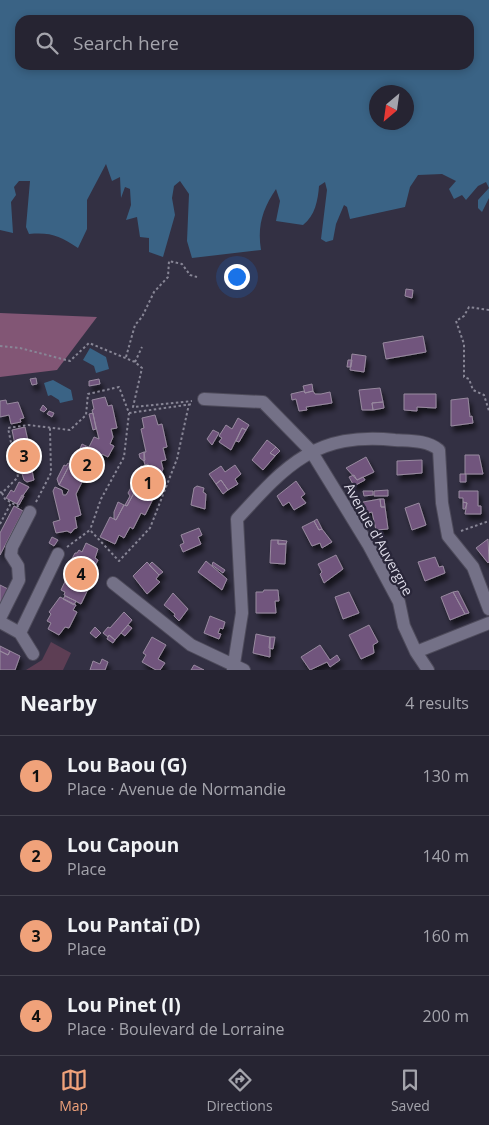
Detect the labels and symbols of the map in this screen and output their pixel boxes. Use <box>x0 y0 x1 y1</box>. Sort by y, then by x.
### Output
north arrow <box>369 85 414 130</box>
your location <box>224 264 250 290</box>
pin: 3 <box>8 437 40 475</box>
pin: 2 <box>71 446 103 484</box>
pin: 1 <box>132 464 164 502</box>
street label: Avenue d'Auvergne <box>340 479 418 599</box>
pin: 4 <box>65 555 97 593</box>

